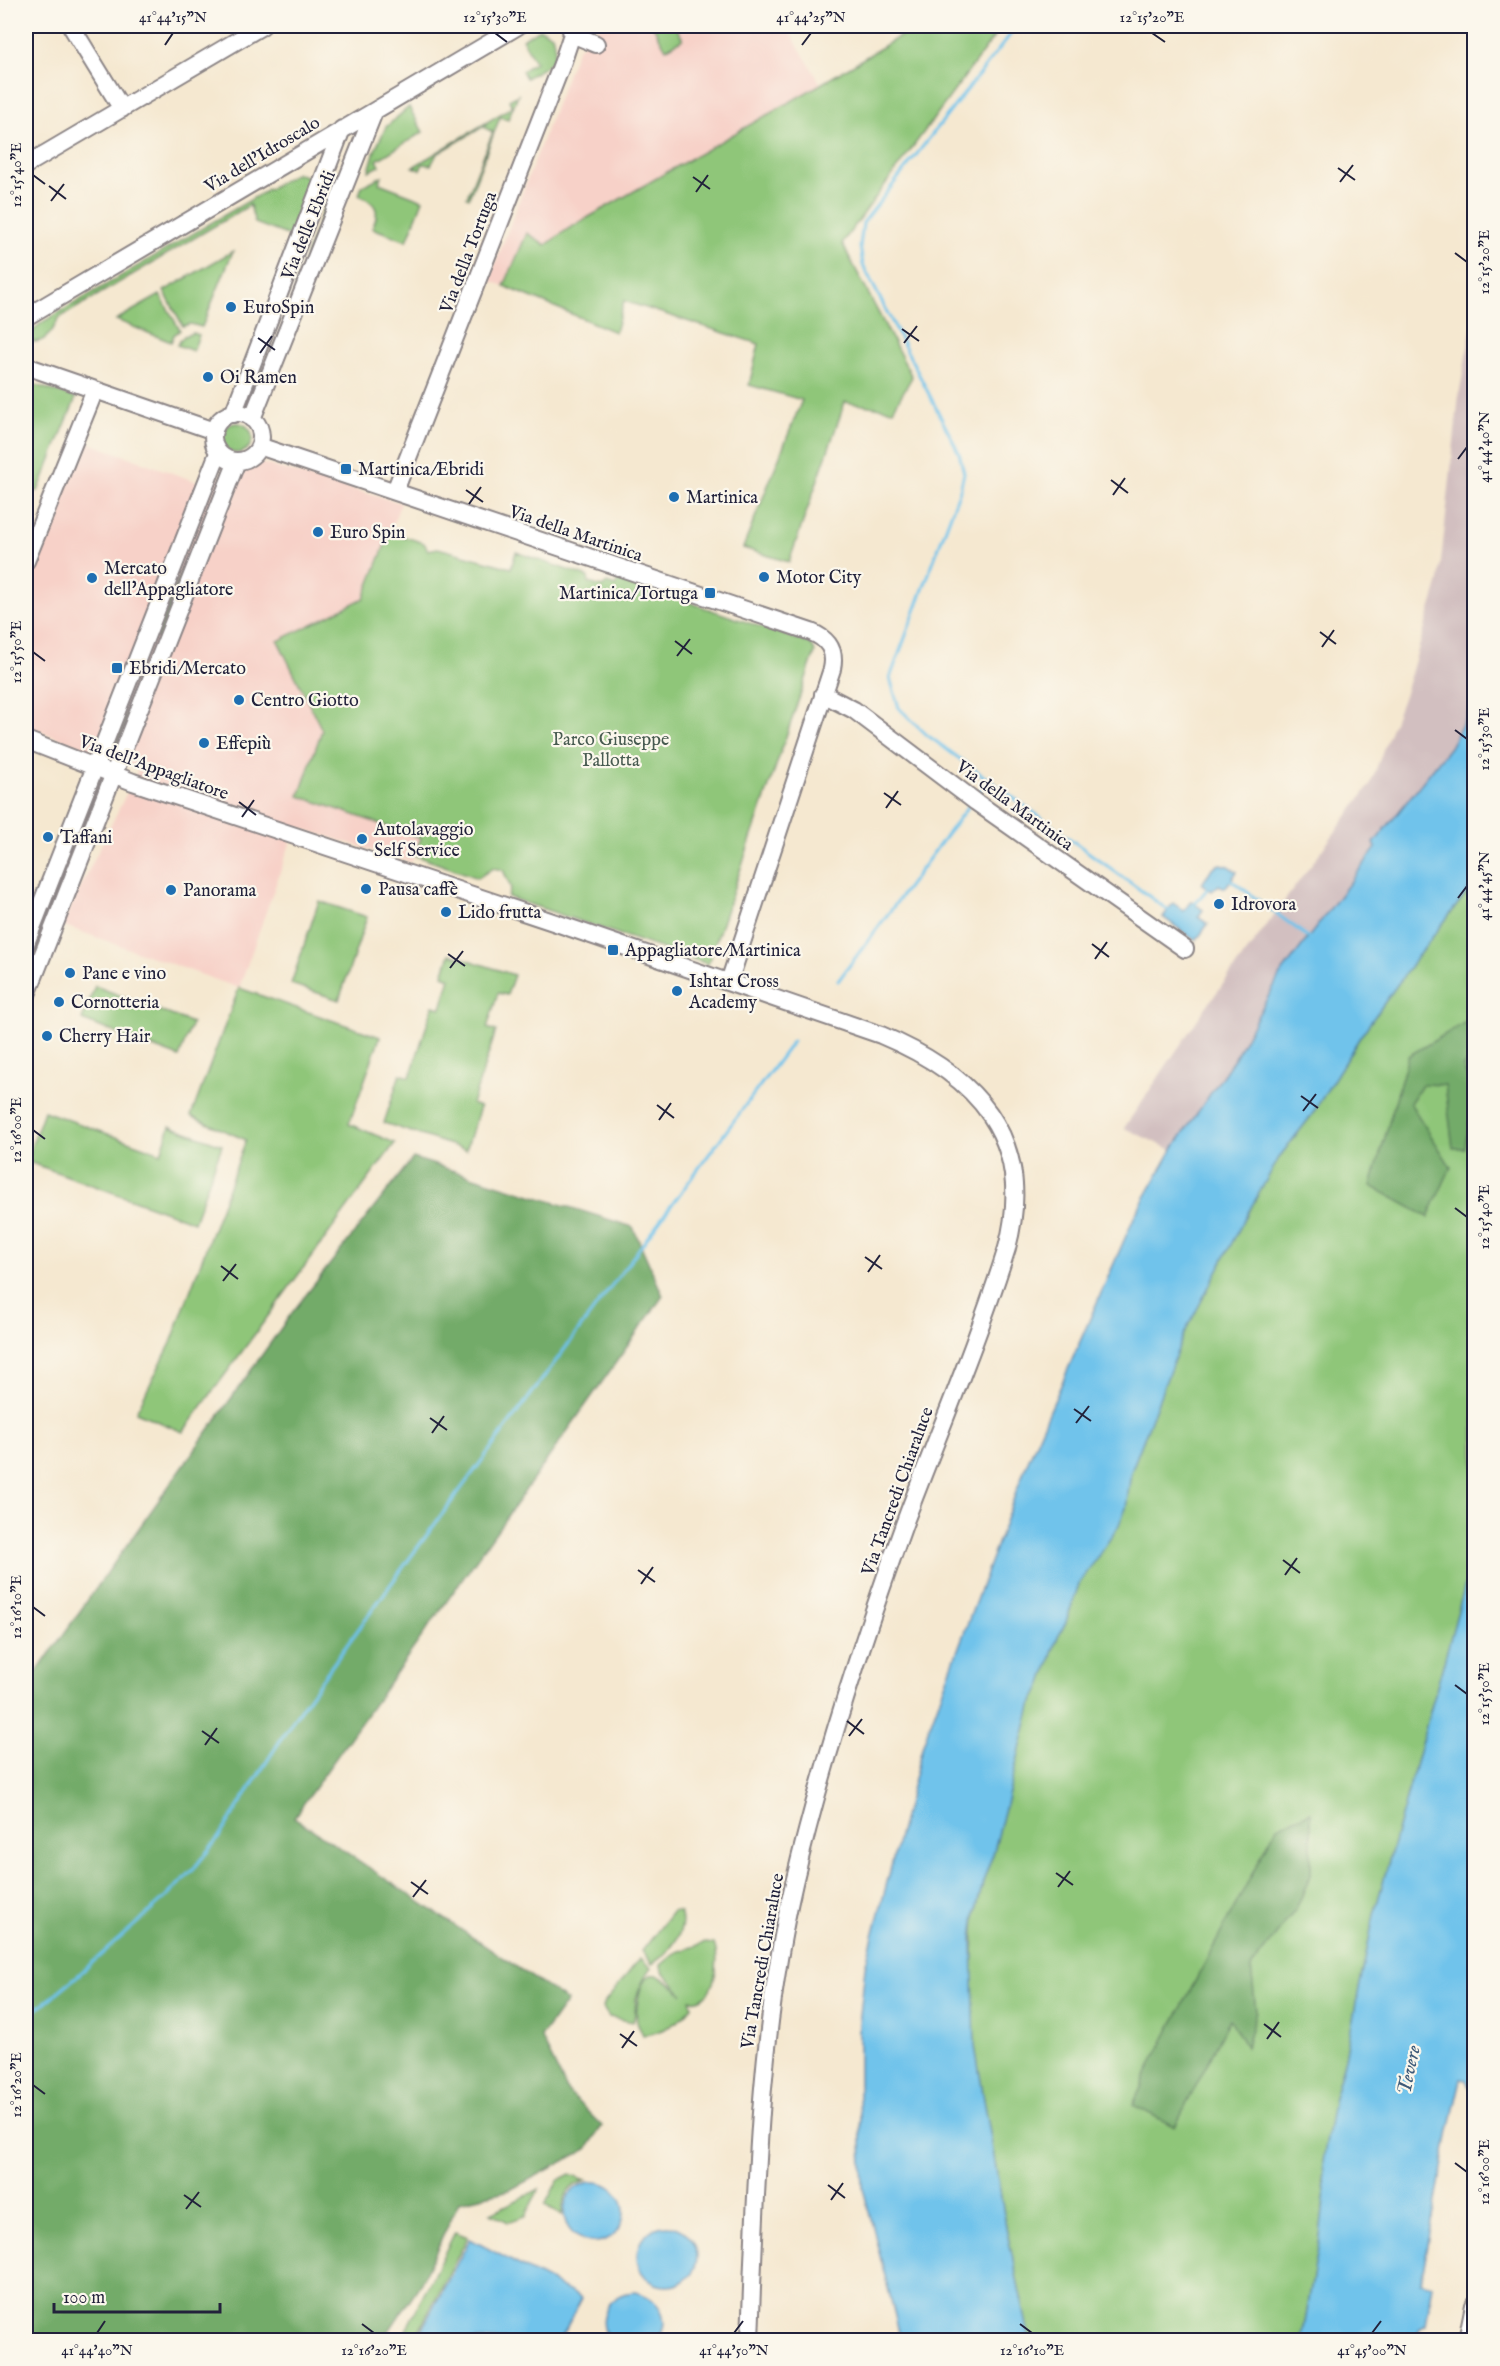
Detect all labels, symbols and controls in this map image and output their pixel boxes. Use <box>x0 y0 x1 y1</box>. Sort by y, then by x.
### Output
text: 41°44'15"N <box>139 8 207 27</box>
text: 12°15'30"E <box>463 8 527 27</box>
text: 41°44'25"N <box>776 8 846 27</box>
text: 12°15'20"E <box>1120 8 1184 27</box>
street label: Via dell'Idroscalo <box>200 112 325 199</box>
text: 12°15'40"E <box>7 142 26 208</box>
street label: Via delle Ebridi <box>277 167 342 285</box>
street label: Via della Tortuga <box>435 188 503 318</box>
text: 12°15'20"E <box>1475 230 1494 294</box>
place label: EuroSpin <box>243 297 315 320</box>
marker: EuroSpin <box>224 300 238 314</box>
place label: Oi Ramen <box>220 367 297 390</box>
marker: Oi Ramen <box>201 370 215 384</box>
text: 41°44'40"N <box>1475 411 1494 483</box>
place label: Martinica/Ebridi <box>358 459 484 482</box>
marker: Martinica/Ebridi <box>339 462 353 476</box>
place label: Martinica <box>686 487 758 510</box>
marker: Martinica <box>667 490 681 504</box>
street label: Via della Martinica <box>505 500 646 568</box>
place label: Euro Spin <box>330 522 406 545</box>
marker: Euro Spin <box>311 525 325 539</box>
place label: Mercato dell'Appagliatore <box>104 558 233 602</box>
place label: Motor City <box>776 567 861 590</box>
marker: Motor City <box>757 570 771 584</box>
marker: Mercato dell'Appagliatore <box>85 571 99 585</box>
place label: Martinica/Tortuga <box>559 583 698 606</box>
marker: Martinica/Tortuga <box>703 586 717 600</box>
text: 12°15'50"E <box>7 620 26 684</box>
place label: Ebridi/Mercato <box>129 658 246 681</box>
marker: Ebridi/Mercato <box>110 661 124 675</box>
place label: Centro Giotto <box>251 690 359 713</box>
marker: Centro Giotto <box>232 693 246 707</box>
text: 12°15'30"E <box>1475 707 1494 771</box>
park label: Parco Giuseppe Pallotta <box>553 729 669 773</box>
street label: Via dell'Appagliatore <box>75 730 231 806</box>
place label: Effepiù <box>216 733 271 756</box>
marker: Effepiù <box>197 736 211 750</box>
street label: Via della Martinica <box>950 755 1078 857</box>
place label: Autolavaggio Self Service <box>373 819 474 863</box>
place label: Taffani <box>60 827 113 850</box>
marker: Taffani <box>41 830 55 844</box>
marker: Autolavaggio Self Service <box>355 832 369 846</box>
text: 41°44'45"N <box>1475 851 1494 921</box>
place label: Pausa caffè <box>378 879 458 902</box>
place label: Panorama <box>183 880 257 903</box>
marker: Pausa caffè <box>359 882 373 896</box>
marker: Panorama <box>164 883 178 897</box>
place label: Idrovora <box>1231 894 1296 917</box>
marker: Idrovora <box>1212 897 1226 911</box>
place label: Lido frutta <box>458 902 542 925</box>
marker: Lido frutta <box>439 905 453 919</box>
place label: Appagliatore/Martinica <box>624 940 801 963</box>
marker: Appagliatore/Martinica <box>606 943 620 957</box>
place label: Pane e vino <box>82 963 166 986</box>
marker: Pane e vino <box>63 966 77 980</box>
place label: Ishtar Cross Academy <box>688 971 779 1015</box>
marker: Ishtar Cross Academy <box>670 984 684 998</box>
place label: Cornotteria <box>71 992 159 1015</box>
marker: Cornotteria <box>52 995 66 1009</box>
place label: Cherry Hair <box>59 1026 151 1049</box>
marker: Cherry Hair <box>40 1029 54 1043</box>
text: 12°16'00"E <box>7 1097 26 1163</box>
text: 12°15'40"E <box>1475 1184 1494 1250</box>
street label: Via Tancredi Chiaraluce <box>857 1404 940 1580</box>
text: 12°16'10"E <box>7 1575 26 1639</box>
text: 12°15'50"E <box>1475 1662 1494 1726</box>
street label: Via Tancredi Chiaraluce <box>737 1872 790 2052</box>
water label: Tevere <box>1392 2043 1427 2097</box>
text: 12°16'20"E <box>7 2052 26 2118</box>
text: 12°16'00"E <box>1475 2139 1494 2205</box>
scale bar <box>54 2276 220 2314</box>
text: 100 m <box>63 2287 105 2310</box>
text: 41°44'40"N <box>61 2341 133 2360</box>
text: 12°16'20"E <box>341 2341 407 2360</box>
text: 41°44'50"N <box>699 2341 769 2360</box>
text: 12°16'10"E <box>1000 2341 1064 2360</box>
text: 41°45'00"N <box>1337 2341 1407 2360</box>

